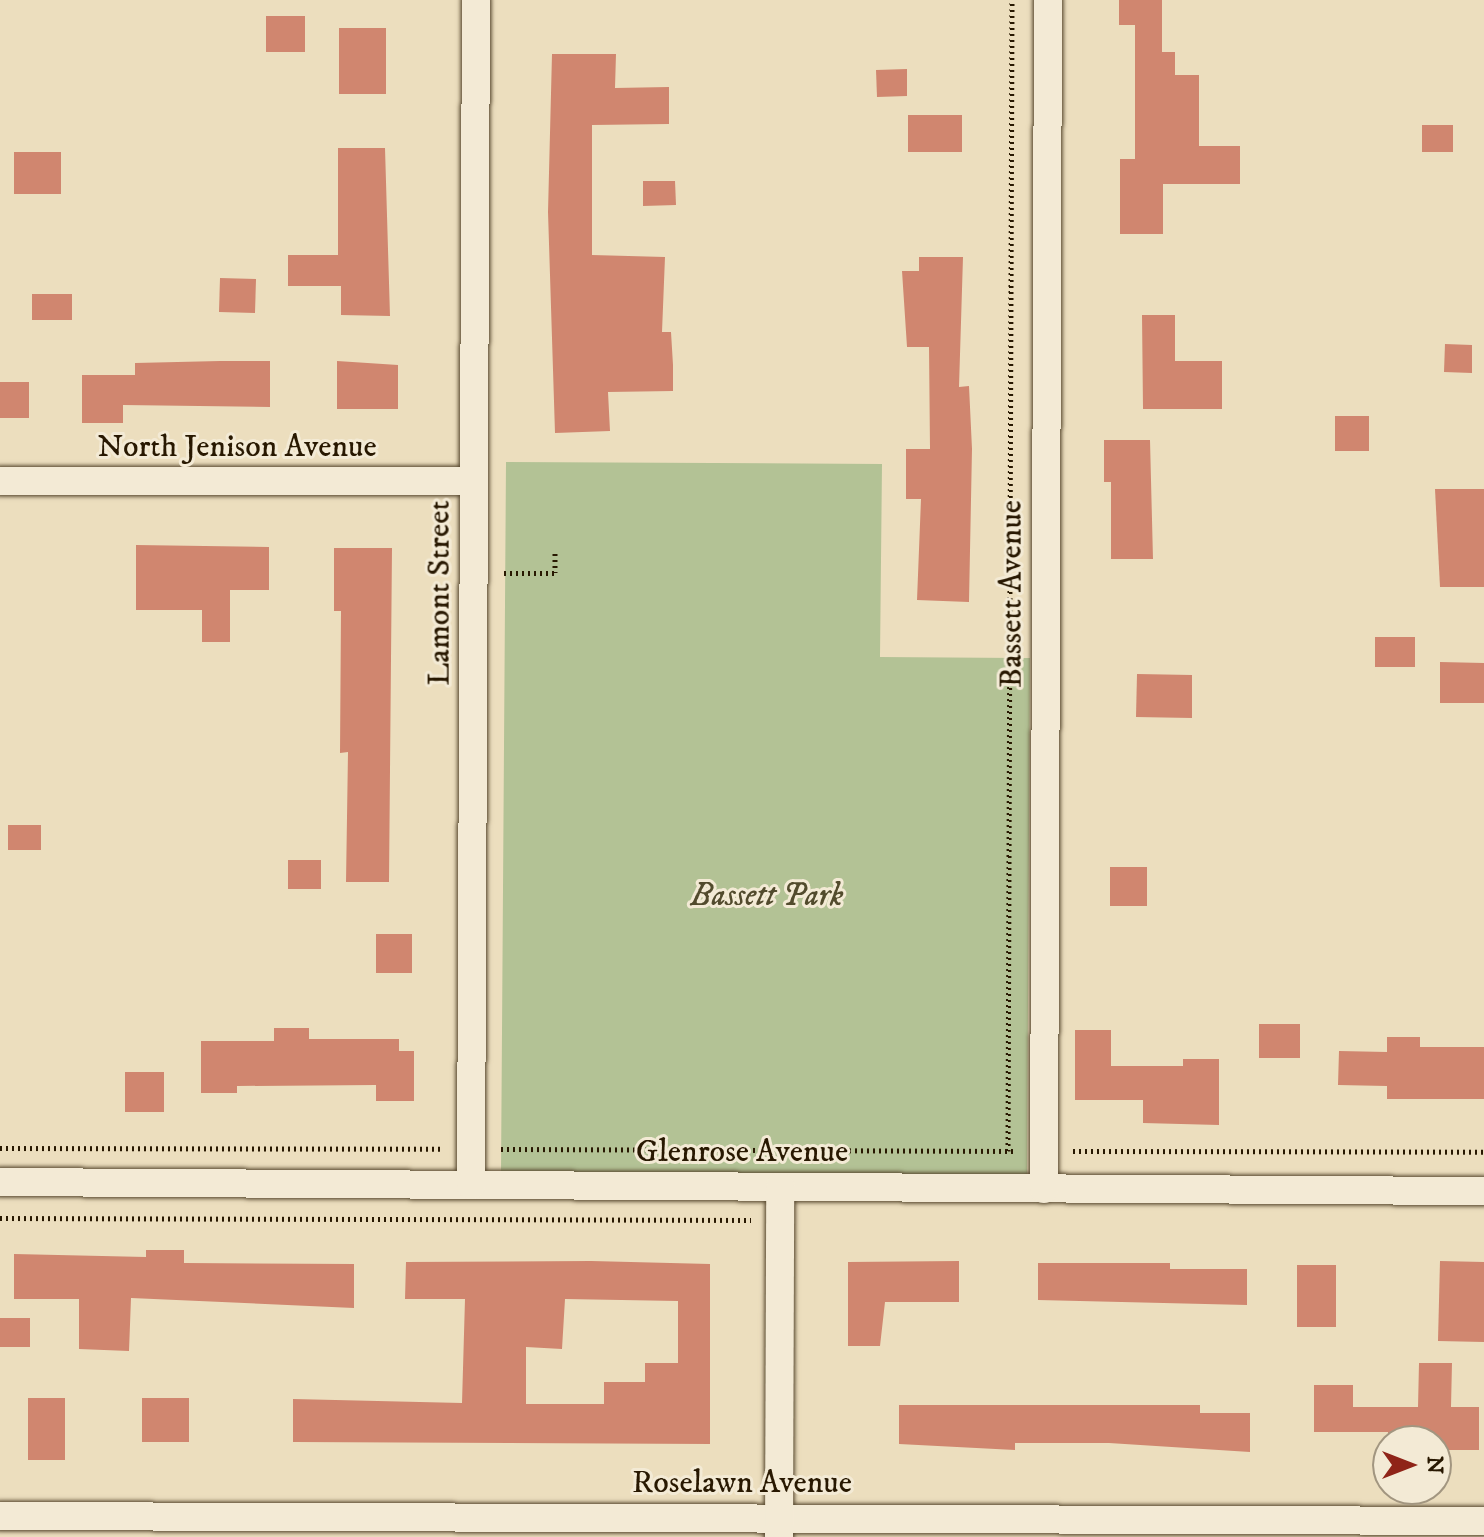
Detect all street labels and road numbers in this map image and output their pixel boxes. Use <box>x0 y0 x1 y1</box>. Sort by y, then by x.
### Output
street label: North Jenison Avenue <box>97 428 377 466</box>
street label: Lamont Street <box>421 500 459 686</box>
street label: Bassett Avenue <box>993 500 1031 688</box>
street label: Glenrose Avenue <box>636 1133 848 1171</box>
street label: Roselawn Avenue <box>632 1464 852 1502</box>

